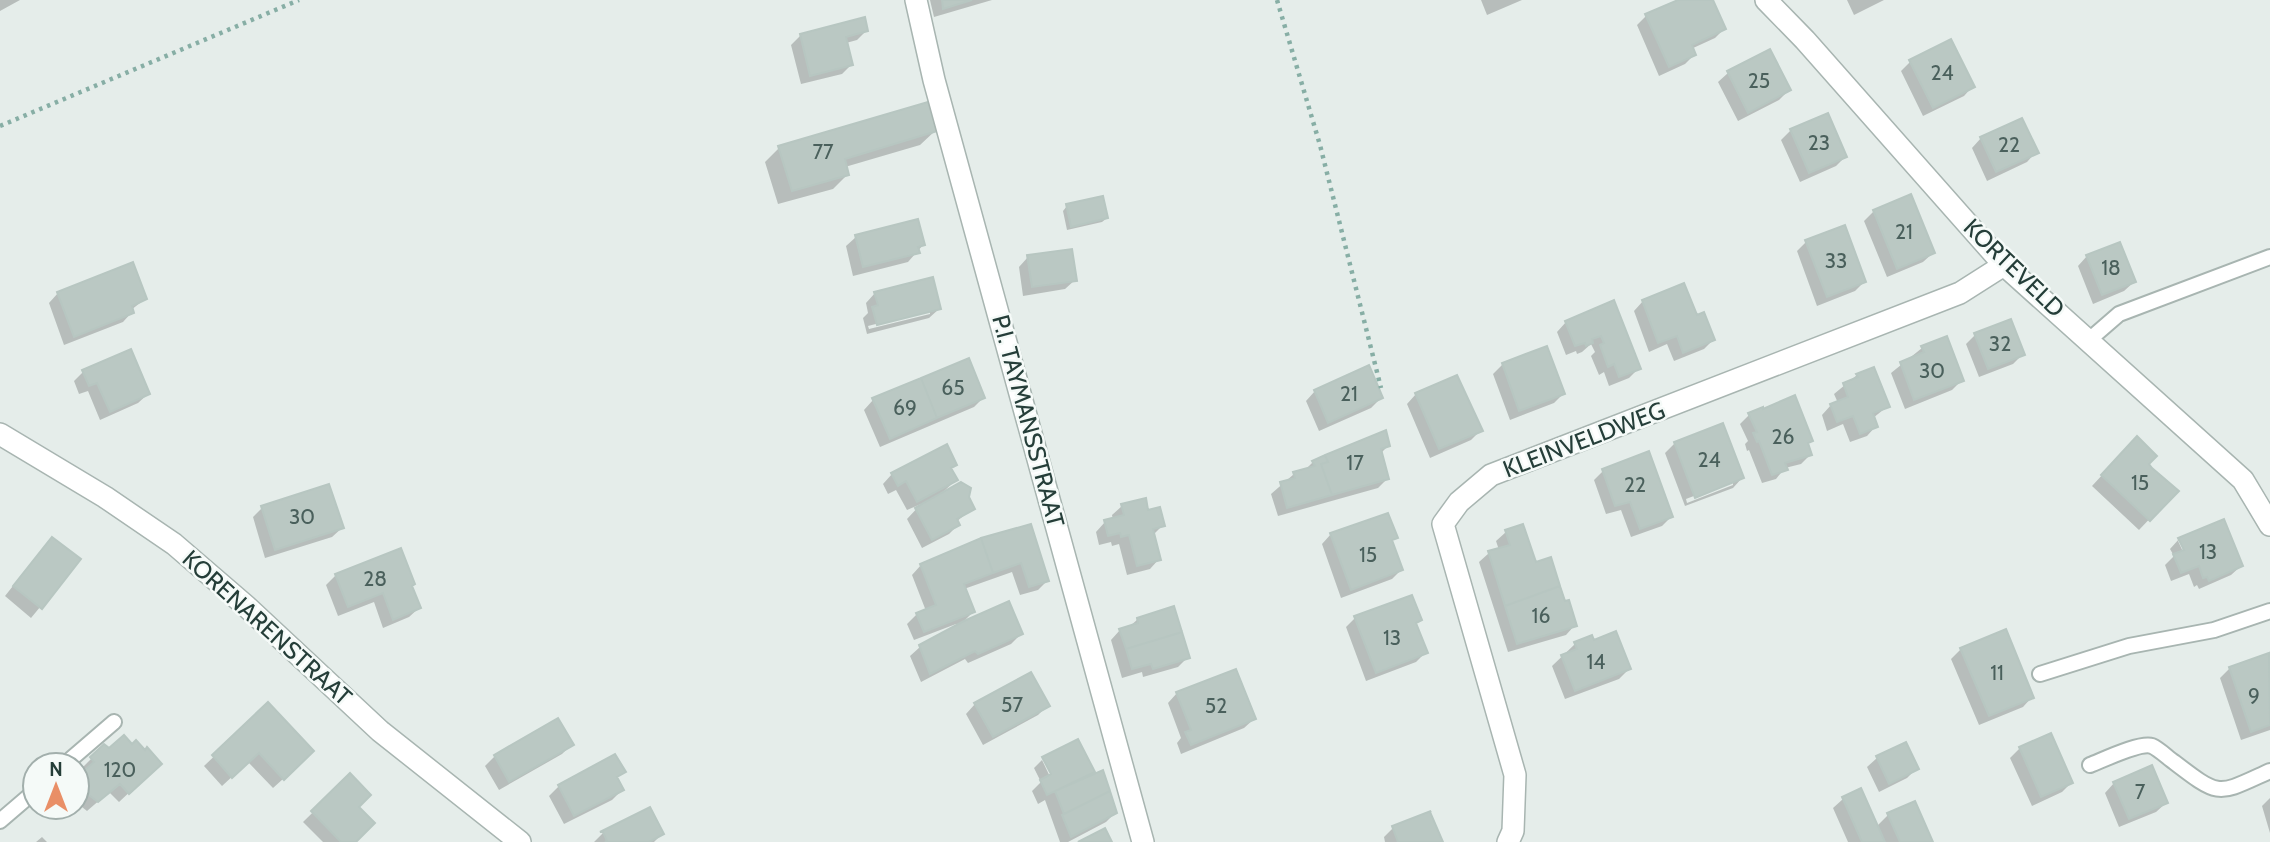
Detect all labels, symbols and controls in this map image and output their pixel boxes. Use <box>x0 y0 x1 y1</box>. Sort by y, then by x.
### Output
house number: 24 <box>1930 60 1954 85</box>
house number: 25 <box>1748 68 1770 93</box>
house number: 23 <box>1808 130 1830 155</box>
house number: 22 <box>1998 132 2020 157</box>
house number: 77 <box>812 139 834 164</box>
street label: KORTEVELD <box>1958 212 2071 323</box>
house number: 21 <box>1895 219 1913 244</box>
house number: 33 <box>1825 248 1847 273</box>
house number: 18 <box>2101 255 2121 280</box>
street label: P.I. TAYMANSSTRAAT <box>986 312 1071 530</box>
house number: 32 <box>1989 331 2011 356</box>
house number: 30 <box>1919 358 1945 383</box>
house number: 65 <box>941 375 965 400</box>
house number: 21 <box>1340 381 1358 406</box>
house number: 69 <box>893 395 917 420</box>
street label: KLEINVELDWEG <box>1499 395 1669 484</box>
house number: 26 <box>1772 424 1795 449</box>
house number: 24 <box>1697 447 1721 472</box>
house number: 17 <box>1346 450 1364 475</box>
house number: 15 <box>2131 470 2149 495</box>
house number: 22 <box>1624 472 1646 497</box>
house number: 30 <box>289 504 315 529</box>
house number: 13 <box>2199 539 2217 564</box>
house number: 15 <box>1359 542 1377 567</box>
street label: KORENARENSTRAAT <box>177 544 358 711</box>
house number: 28 <box>363 566 387 591</box>
house number: 16 <box>1532 603 1550 628</box>
house number: 13 <box>1383 625 1401 650</box>
house number: 14 <box>1587 649 1605 674</box>
house number: 11 <box>1990 660 2004 685</box>
house number: 9 <box>2248 683 2260 708</box>
house number: 57 <box>1001 692 1023 717</box>
house number: 52 <box>1205 693 1227 718</box>
north arrow <box>21 751 91 821</box>
house number: 120 <box>104 757 136 782</box>
text: N <box>49 758 63 781</box>
house number: 7 <box>2135 779 2146 804</box>

